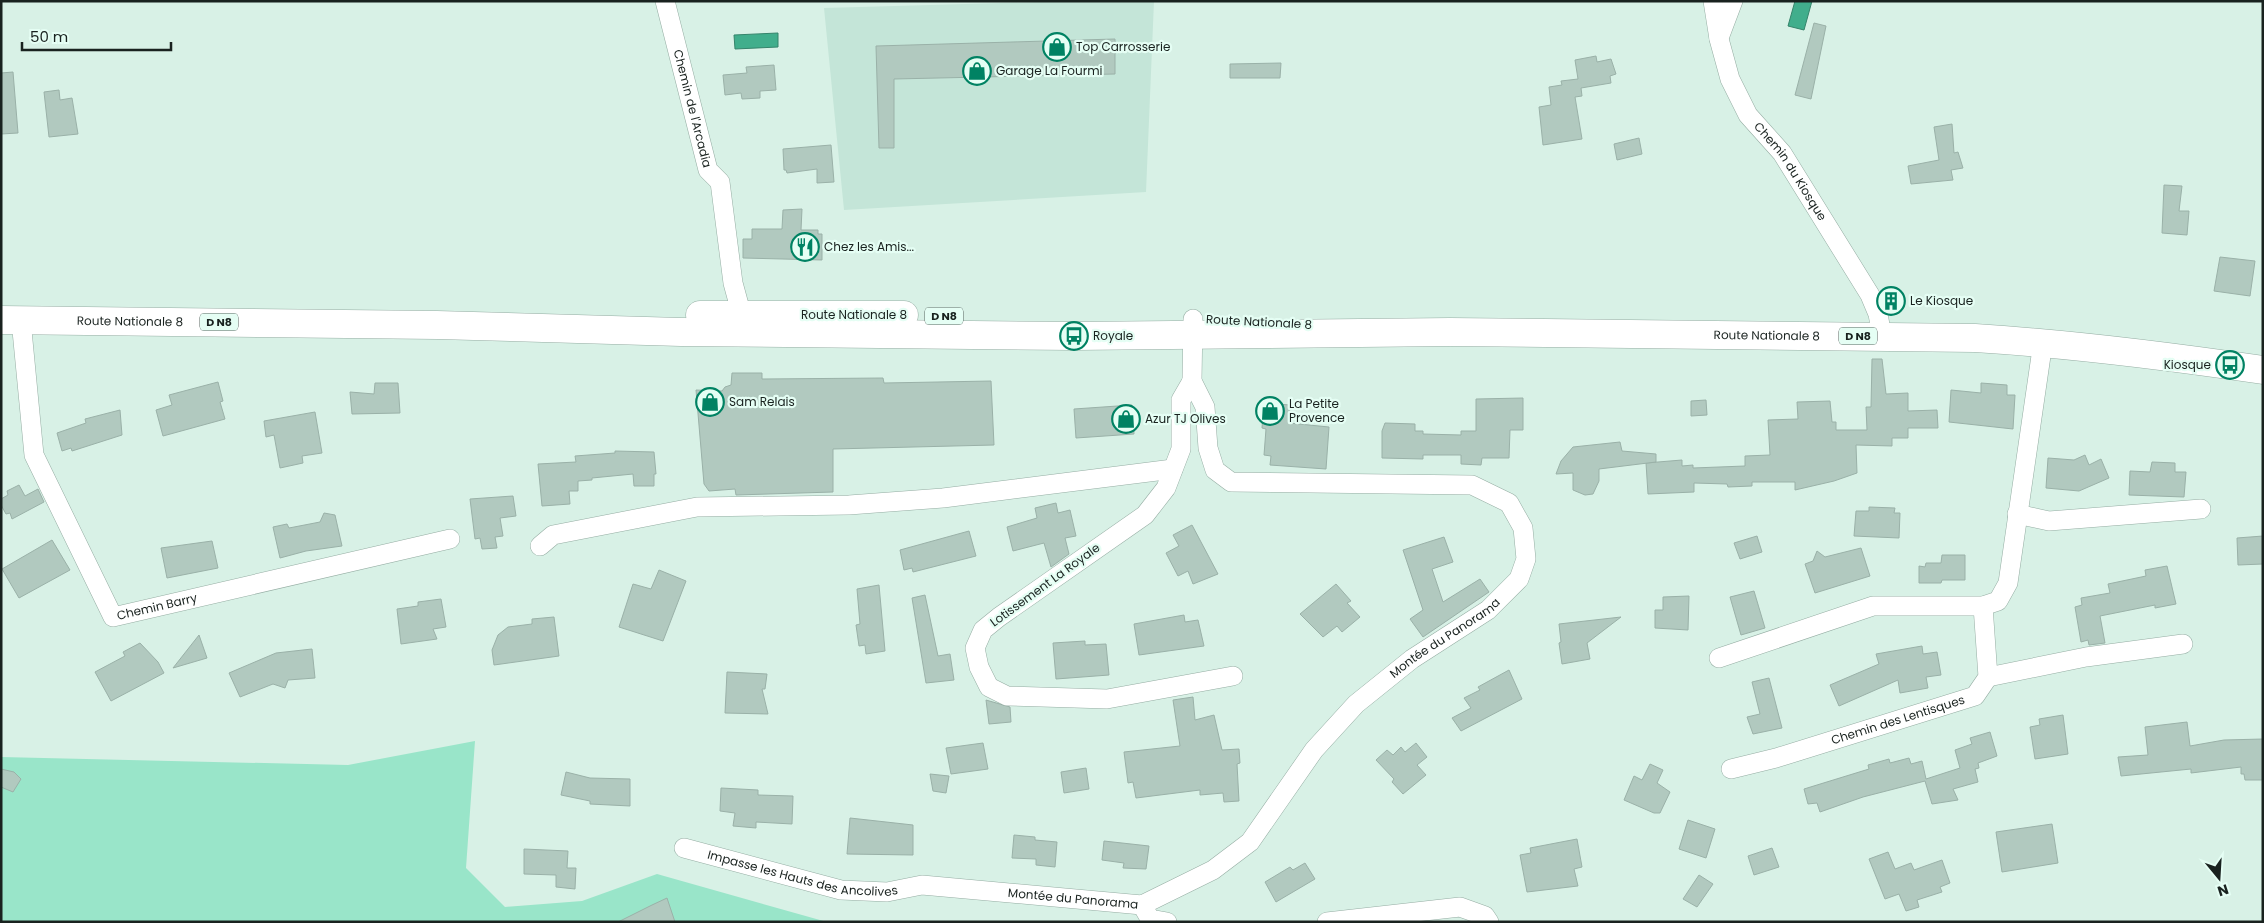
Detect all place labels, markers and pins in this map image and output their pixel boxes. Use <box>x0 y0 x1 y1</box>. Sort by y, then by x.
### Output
shop icon: Top Carrosserie <box>1042 32 1072 62</box>
place label: Top Carrosserie <box>1076 38 1170 55</box>
shop icon: Garage La Fourmi <box>962 56 992 86</box>
place label: Garage La Fourmi <box>996 62 1103 79</box>
restaurant icon: Chez les Amis... <box>790 232 820 262</box>
place label: Chez les Amis... <box>824 238 914 255</box>
building icon: Le Kiosque <box>1876 286 1906 316</box>
place label: Le Kiosque <box>1910 292 1973 309</box>
bus stop icon: Royale <box>1059 321 1089 351</box>
place label: Royale <box>1093 327 1133 344</box>
bus stop icon: Kiosque <box>2215 350 2245 380</box>
place label: Kiosque <box>2164 356 2211 373</box>
shop icon: Sam Relais <box>695 387 725 417</box>
place label: Sam Relais <box>729 393 795 410</box>
place label: La Petite Provence <box>1289 395 1345 426</box>
shop icon: La Petite Provence <box>1255 396 1285 426</box>
shop icon: Azur TJ Olives <box>1111 404 1141 434</box>
place label: Azur TJ Olives <box>1145 410 1226 427</box>

